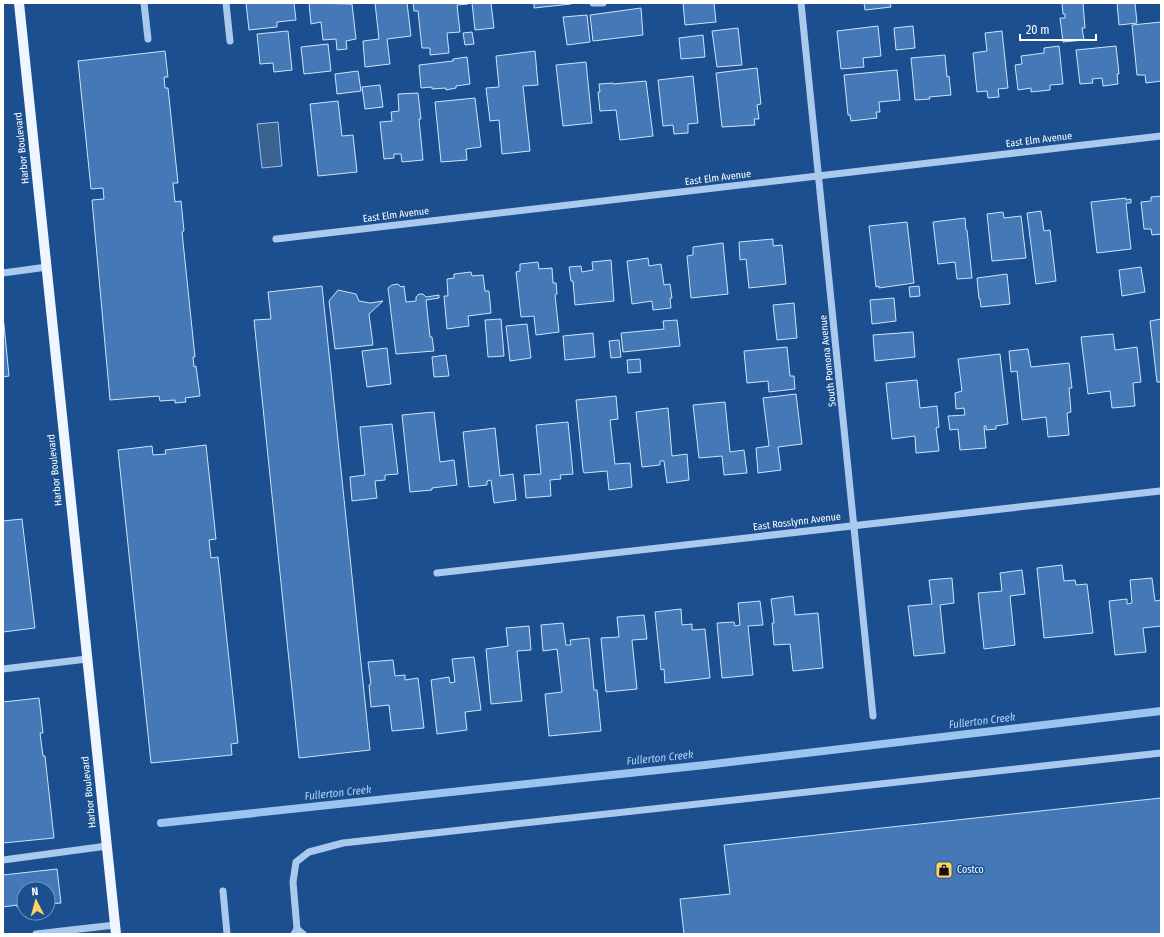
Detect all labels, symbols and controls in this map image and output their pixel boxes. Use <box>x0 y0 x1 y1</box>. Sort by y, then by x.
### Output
scale bar <box>1020 16 1096 42</box>
text: 20 m <box>1026 23 1050 37</box>
street label: Harbor Boulevard <box>12 112 32 184</box>
street label: East Elm Avenue <box>1005 130 1073 150</box>
street label: East Elm Avenue <box>684 168 752 188</box>
street label: East Elm Avenue <box>362 205 430 225</box>
street label: South Pomona Avenue <box>817 315 839 407</box>
street label: Harbor Boulevard <box>45 434 65 506</box>
street label: East Rosslynn Avenue <box>752 511 842 533</box>
water label: Fullerton Creek <box>948 710 1017 732</box>
water label: Fullerton Creek <box>626 748 695 768</box>
street label: Harbor Boulevard <box>79 756 99 828</box>
water label: Fullerton Creek <box>304 783 373 803</box>
shop icon: Costco <box>934 860 954 880</box>
place label: Costco <box>957 864 984 876</box>
north arrow <box>16 881 56 921</box>
text: N <box>31 885 39 898</box>

